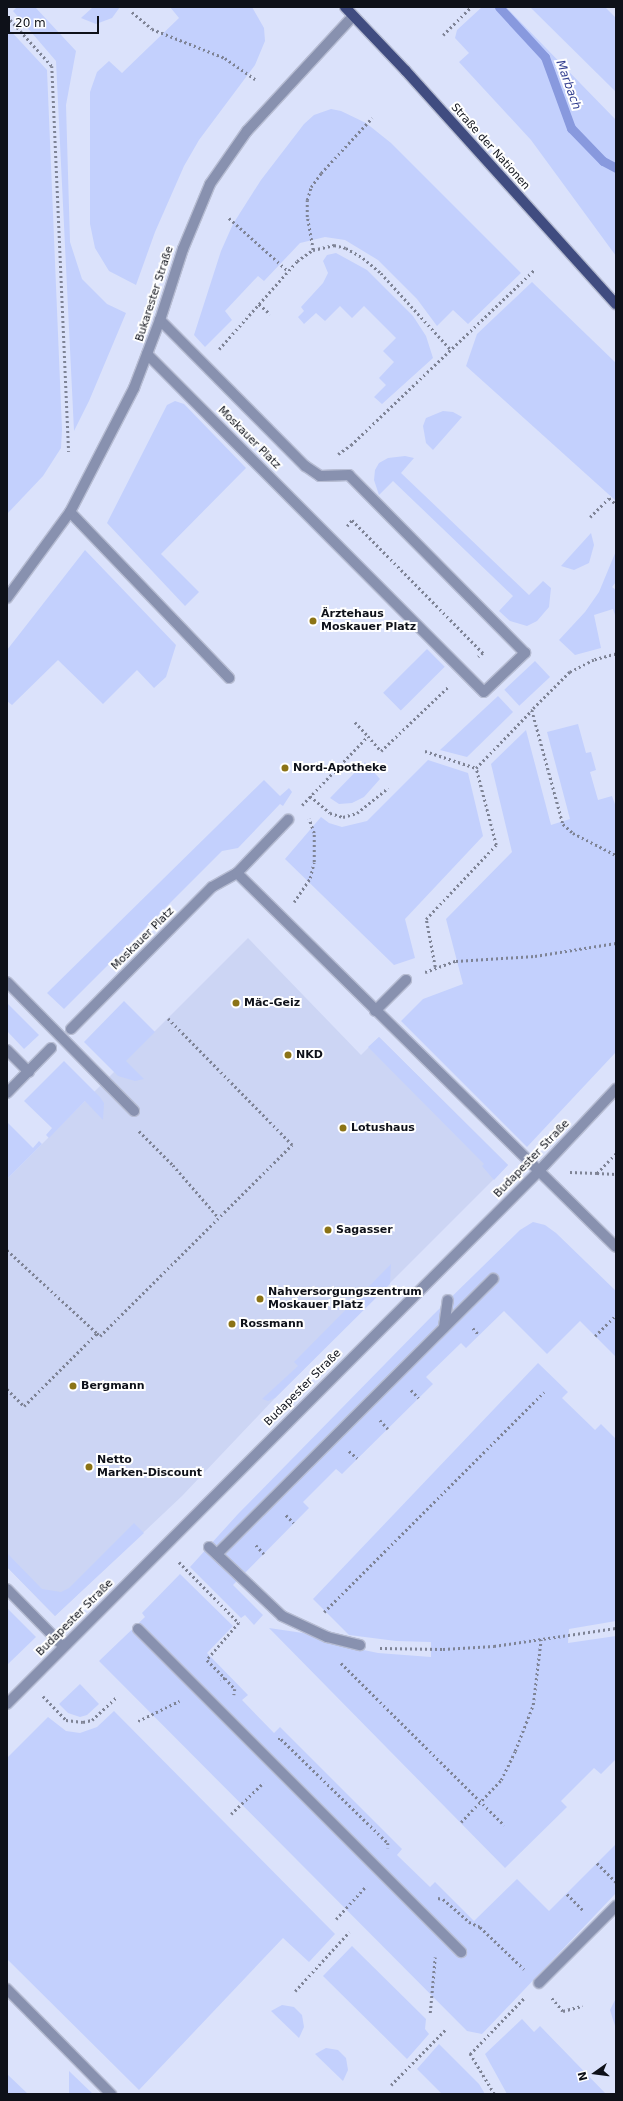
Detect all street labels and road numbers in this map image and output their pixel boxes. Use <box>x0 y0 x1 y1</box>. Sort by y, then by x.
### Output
street label: Straße der Nationen <box>448 101 532 193</box>
street label: Bukarester Straße <box>133 245 177 343</box>
street label: Moskauer Platz <box>215 404 283 472</box>
street label: Moskauer Platz <box>109 905 177 973</box>
street label: Budapester Straße <box>491 1117 573 1201</box>
street label: Budapester Straße <box>262 1347 344 1429</box>
street label: Budapester Straße <box>34 1577 116 1659</box>

